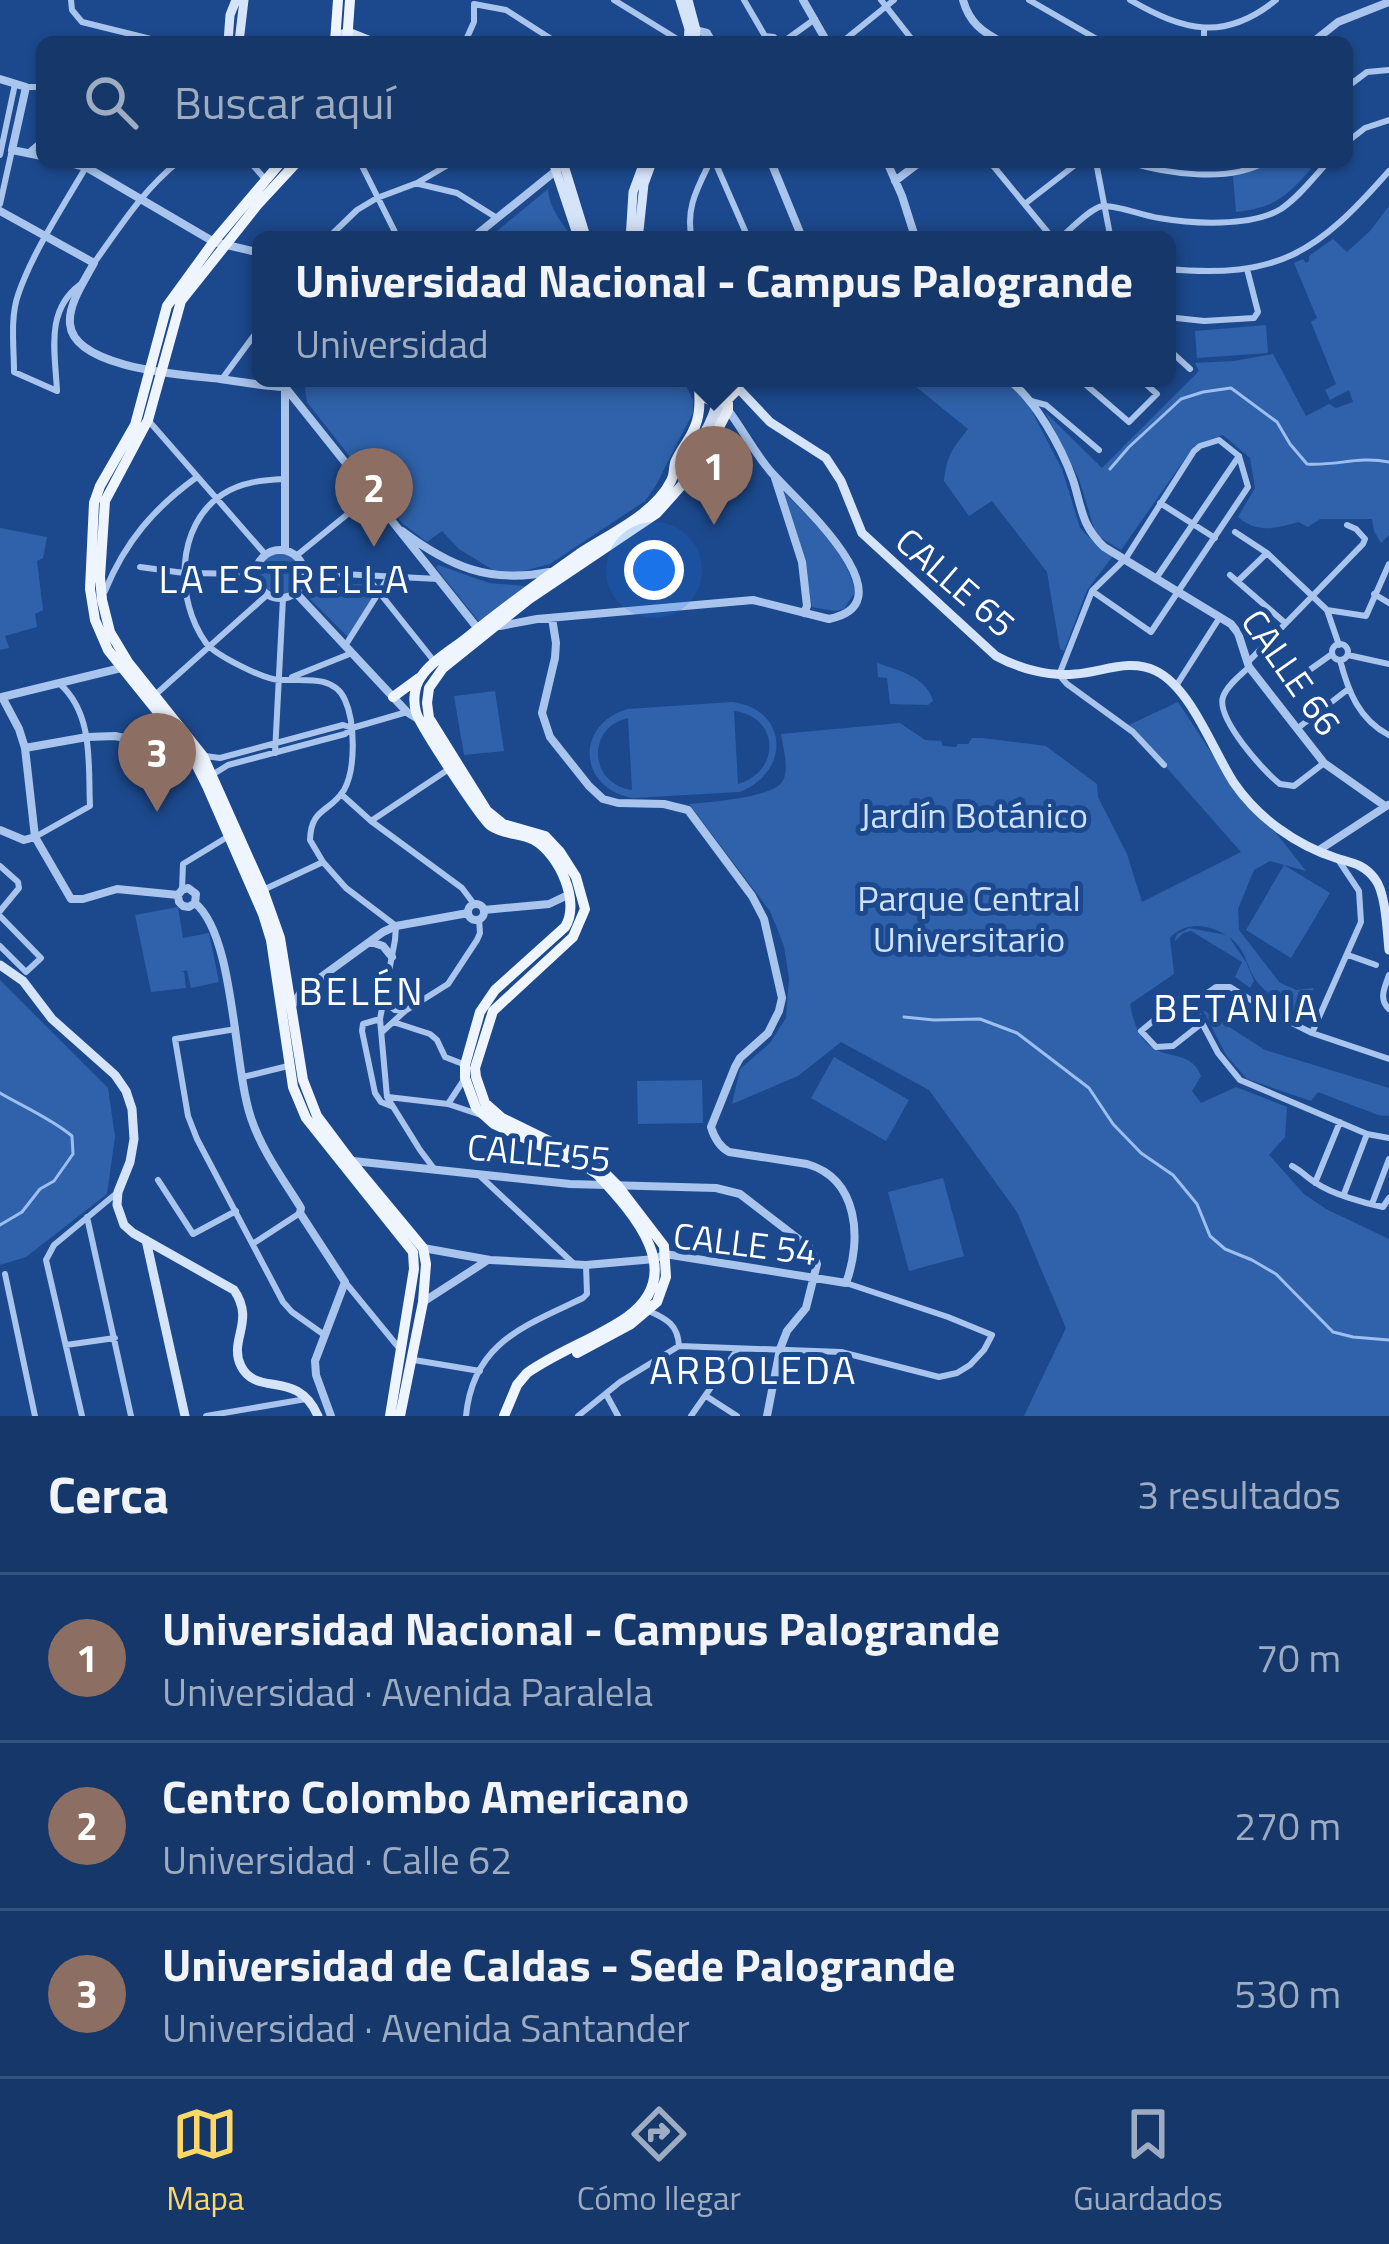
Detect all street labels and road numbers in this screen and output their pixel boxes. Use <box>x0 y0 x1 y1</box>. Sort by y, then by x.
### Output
street label: CALLE 65 <box>884 514 1028 650</box>
street label: CALLE 66 <box>1228 597 1356 747</box>
street label: CALLE 55 <box>465 1118 613 1186</box>
street label: CALLE 54 <box>670 1207 820 1279</box>

